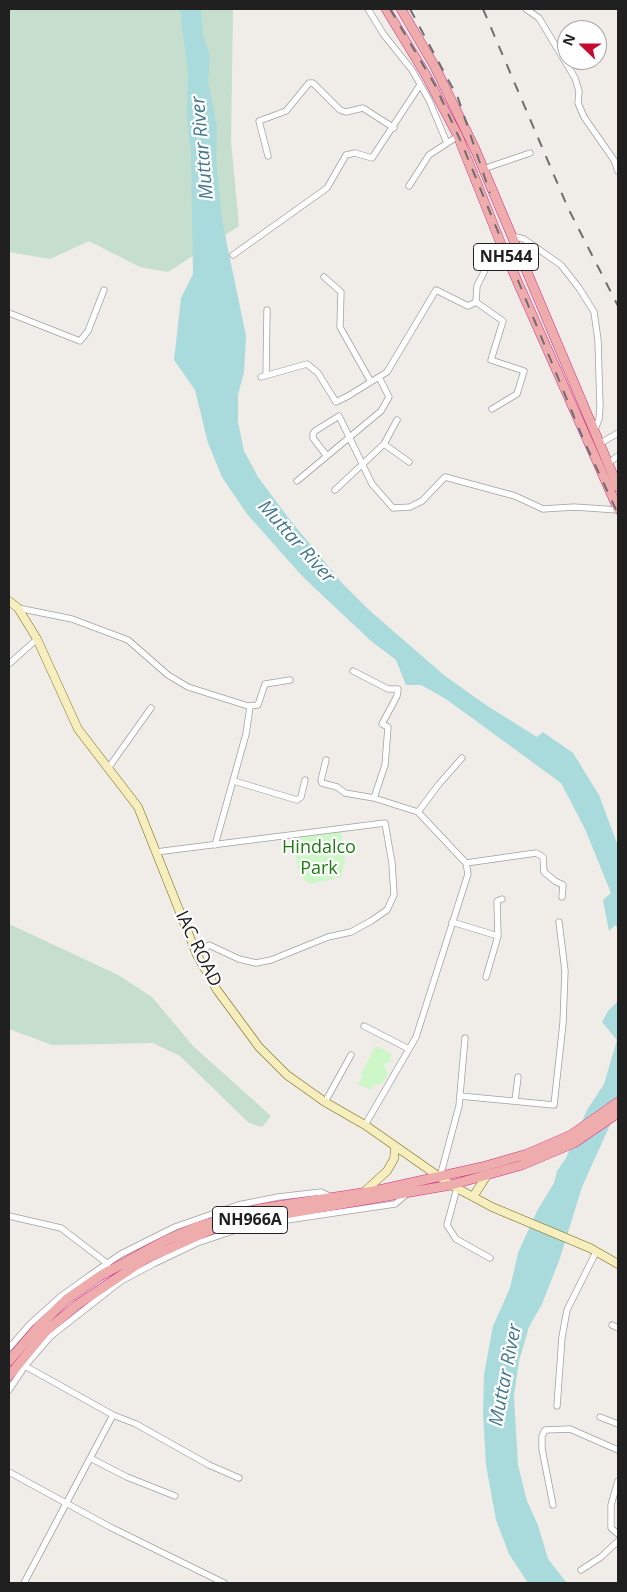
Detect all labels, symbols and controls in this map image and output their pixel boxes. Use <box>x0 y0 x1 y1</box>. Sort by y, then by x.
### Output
north arrow <box>557 20 607 70</box>
text: N <box>558 31 579 48</box>
water label: Muttar River <box>187 95 219 201</box>
road number: NH544 <box>474 243 538 270</box>
water label: Muttar River <box>253 496 339 588</box>
park label: Hindalco Park <box>282 837 356 880</box>
street label: IAC ROAD <box>170 907 226 991</box>
road number: NH966A <box>212 1206 288 1234</box>
water label: Muttar River <box>485 1322 527 1428</box>

